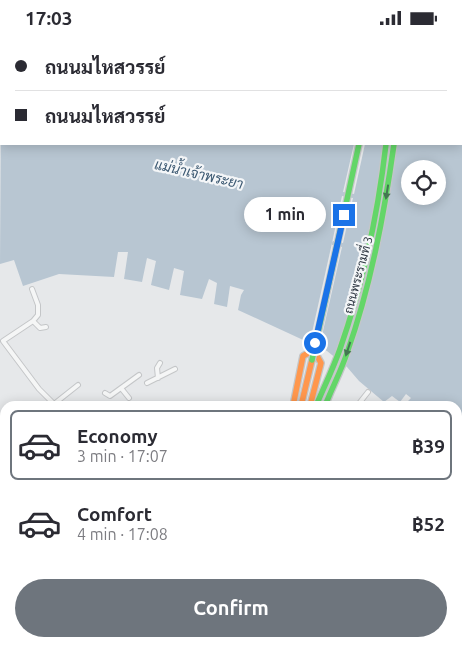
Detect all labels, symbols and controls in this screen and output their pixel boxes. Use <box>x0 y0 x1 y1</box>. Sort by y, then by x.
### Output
text: 17:03 <box>25 7 73 29</box>
text: ถนนมไหสวรรย์ <box>45 56 165 78</box>
text: ถนนมไหสวรรย์ <box>45 105 165 127</box>
water label: แม่น้ำเจ้าพระยา <box>153 152 246 192</box>
map controls <box>401 160 446 205</box>
button: locate <box>401 160 446 205</box>
one-way arrow <box>383 184 391 200</box>
callout: 1 min <box>244 197 326 233</box>
route end <box>333 204 355 226</box>
text: 1 min <box>265 205 305 223</box>
street label: ถนนพระรามที่ 3 <box>338 234 375 315</box>
route start <box>304 332 326 354</box>
one-way arrow <box>343 342 351 357</box>
icon: car <box>17 423 62 468</box>
text: Economy <box>77 425 158 447</box>
text: ฿39 <box>412 435 445 457</box>
text: 3 min · 17:07 <box>77 447 168 465</box>
icon: car <box>17 501 62 546</box>
text: Comfort <box>77 503 152 525</box>
text: ฿52 <box>412 513 445 535</box>
text: 4 min · 17:08 <box>77 525 168 543</box>
button: Confirm <box>15 579 447 637</box>

